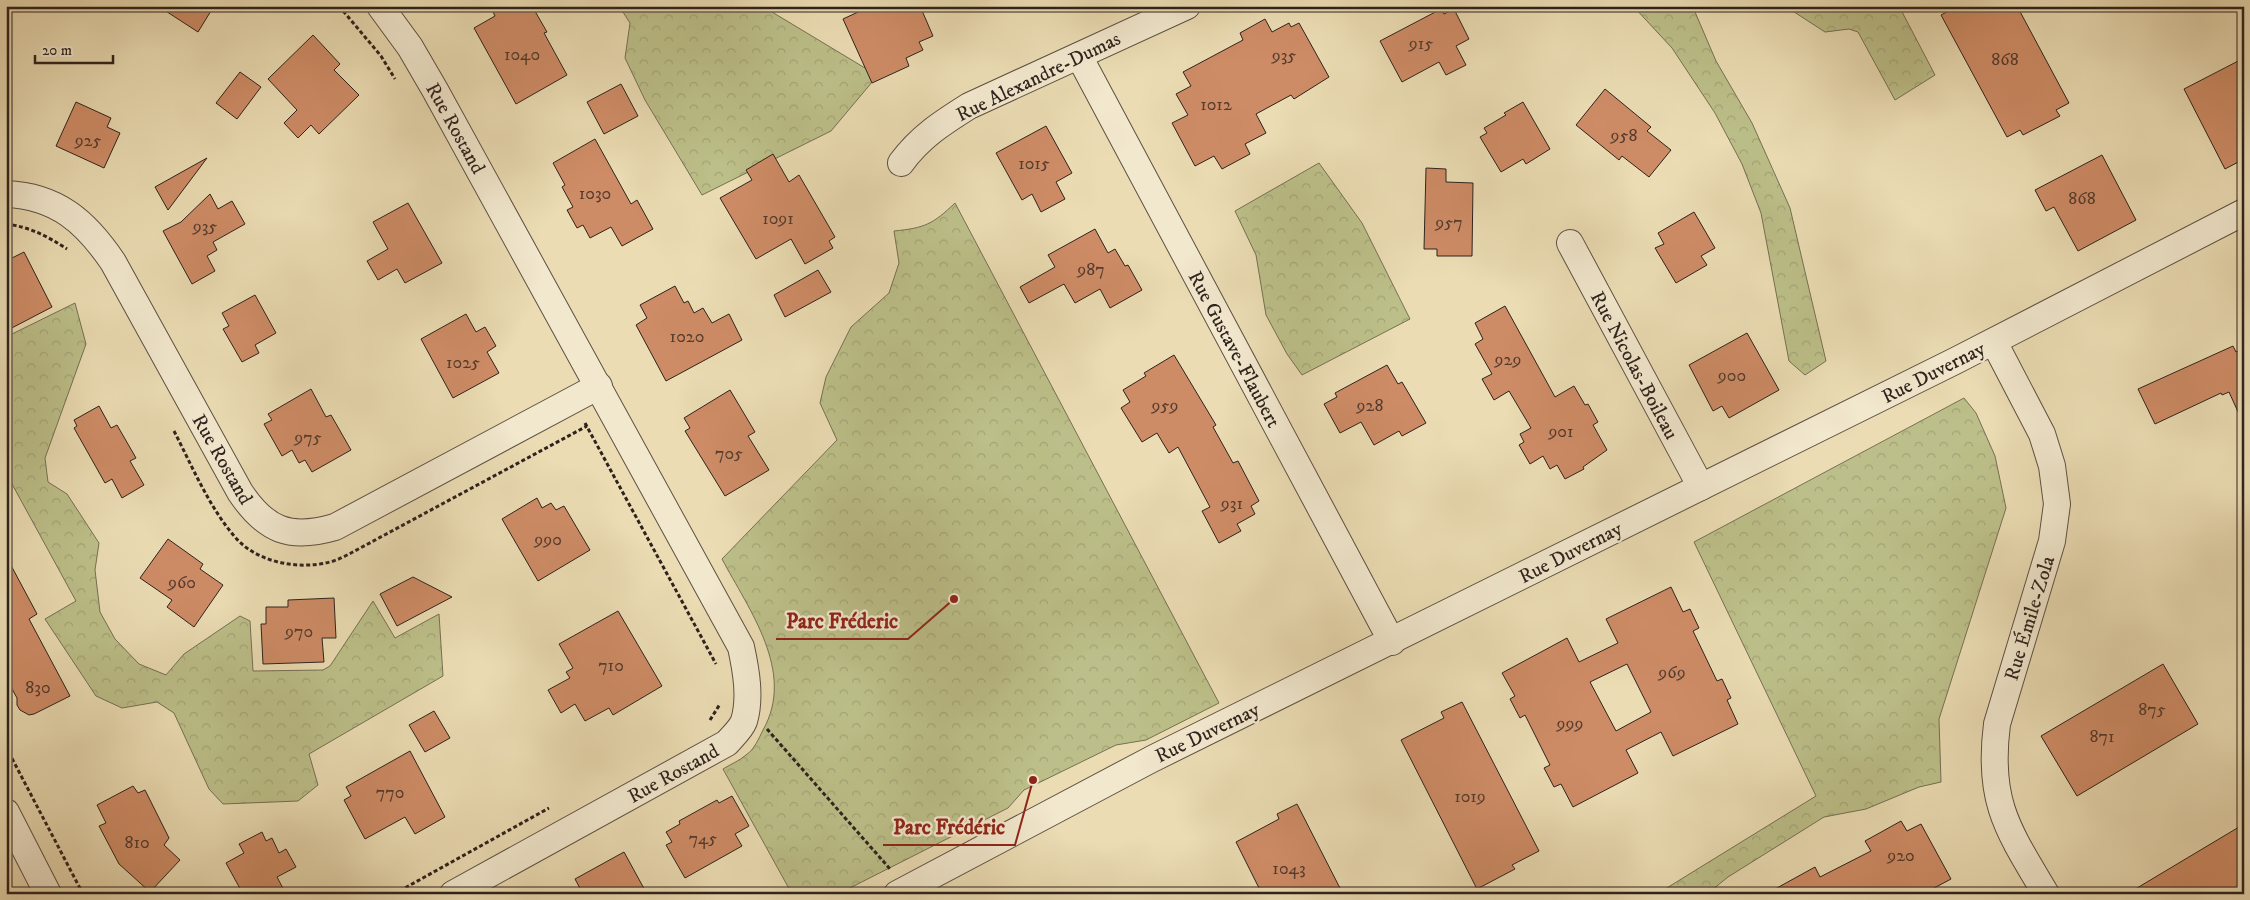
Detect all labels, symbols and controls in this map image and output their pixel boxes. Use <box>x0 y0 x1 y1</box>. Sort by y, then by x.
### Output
street label: Rue Alexandre-Dumas <box>952 27 1125 128</box>
scale bar <box>35 32 112 64</box>
house number: 915 <box>1408 33 1433 55</box>
text: 20 m <box>42 41 72 60</box>
house number: 1040 <box>504 44 540 66</box>
house number: 935 <box>1271 45 1296 67</box>
house number: 868 <box>1991 49 2019 71</box>
street label: Rue Rostand <box>419 79 490 179</box>
house number: 1012 <box>1200 94 1232 116</box>
house number: 958 <box>1610 125 1637 147</box>
house number: 925 <box>74 130 101 152</box>
house number: 1015 <box>1018 153 1050 175</box>
house number: 1030 <box>579 183 611 205</box>
house number: 868 <box>2068 188 2096 210</box>
house number: 1091 <box>762 208 794 230</box>
house number: 957 <box>1434 212 1463 234</box>
house number: 935 <box>192 216 217 238</box>
house number: 987 <box>1076 259 1105 281</box>
street label: Rue Gustave-Flaubert <box>1182 267 1285 432</box>
street label: Rue Nicolas-Boileau <box>1584 287 1683 444</box>
house number: 1020 <box>670 326 704 348</box>
street label: Rue Duvernay <box>1878 336 1990 410</box>
house number: 929 <box>1494 349 1521 371</box>
house number: 1025 <box>446 352 480 374</box>
house number: 900 <box>1717 365 1746 387</box>
house number: 959 <box>1151 395 1178 417</box>
house number: 928 <box>1356 395 1383 417</box>
street label: Rue Rostand <box>186 410 258 509</box>
house number: 901 <box>1547 421 1574 443</box>
house number: 975 <box>293 427 322 449</box>
house number: 705 <box>715 443 743 465</box>
house number: 931 <box>1220 493 1243 515</box>
street label: Rue Duvernay <box>1515 516 1627 590</box>
house number: 990 <box>533 529 562 551</box>
street label: Rue Émile-Zola <box>2000 553 2061 684</box>
house number: 960 <box>167 572 196 594</box>
callout: Parc Fréderic <box>776 603 908 639</box>
text: Parc Fréderic <box>786 609 898 635</box>
house number: 970 <box>284 621 313 643</box>
house number: 710 <box>598 655 624 677</box>
house number: 969 <box>1657 662 1686 684</box>
house number: 830 <box>25 677 51 699</box>
street label: Rue Duvernay <box>1151 697 1264 769</box>
house number: 875 <box>2138 699 2166 721</box>
house number: 999 <box>1556 713 1583 735</box>
house number: 871 <box>2089 726 2115 748</box>
street label: Rue Rostand <box>624 739 724 810</box>
house number: 770 <box>376 782 404 804</box>
house number: 1019 <box>1454 786 1486 808</box>
callout: Parc Frédéric <box>883 809 1015 845</box>
text: Parc Frédéric <box>893 815 1005 841</box>
house number: 745 <box>689 828 717 850</box>
house number: 810 <box>124 832 150 854</box>
house number: 920 <box>1886 845 1915 867</box>
house number: 1043 <box>1272 858 1306 880</box>

